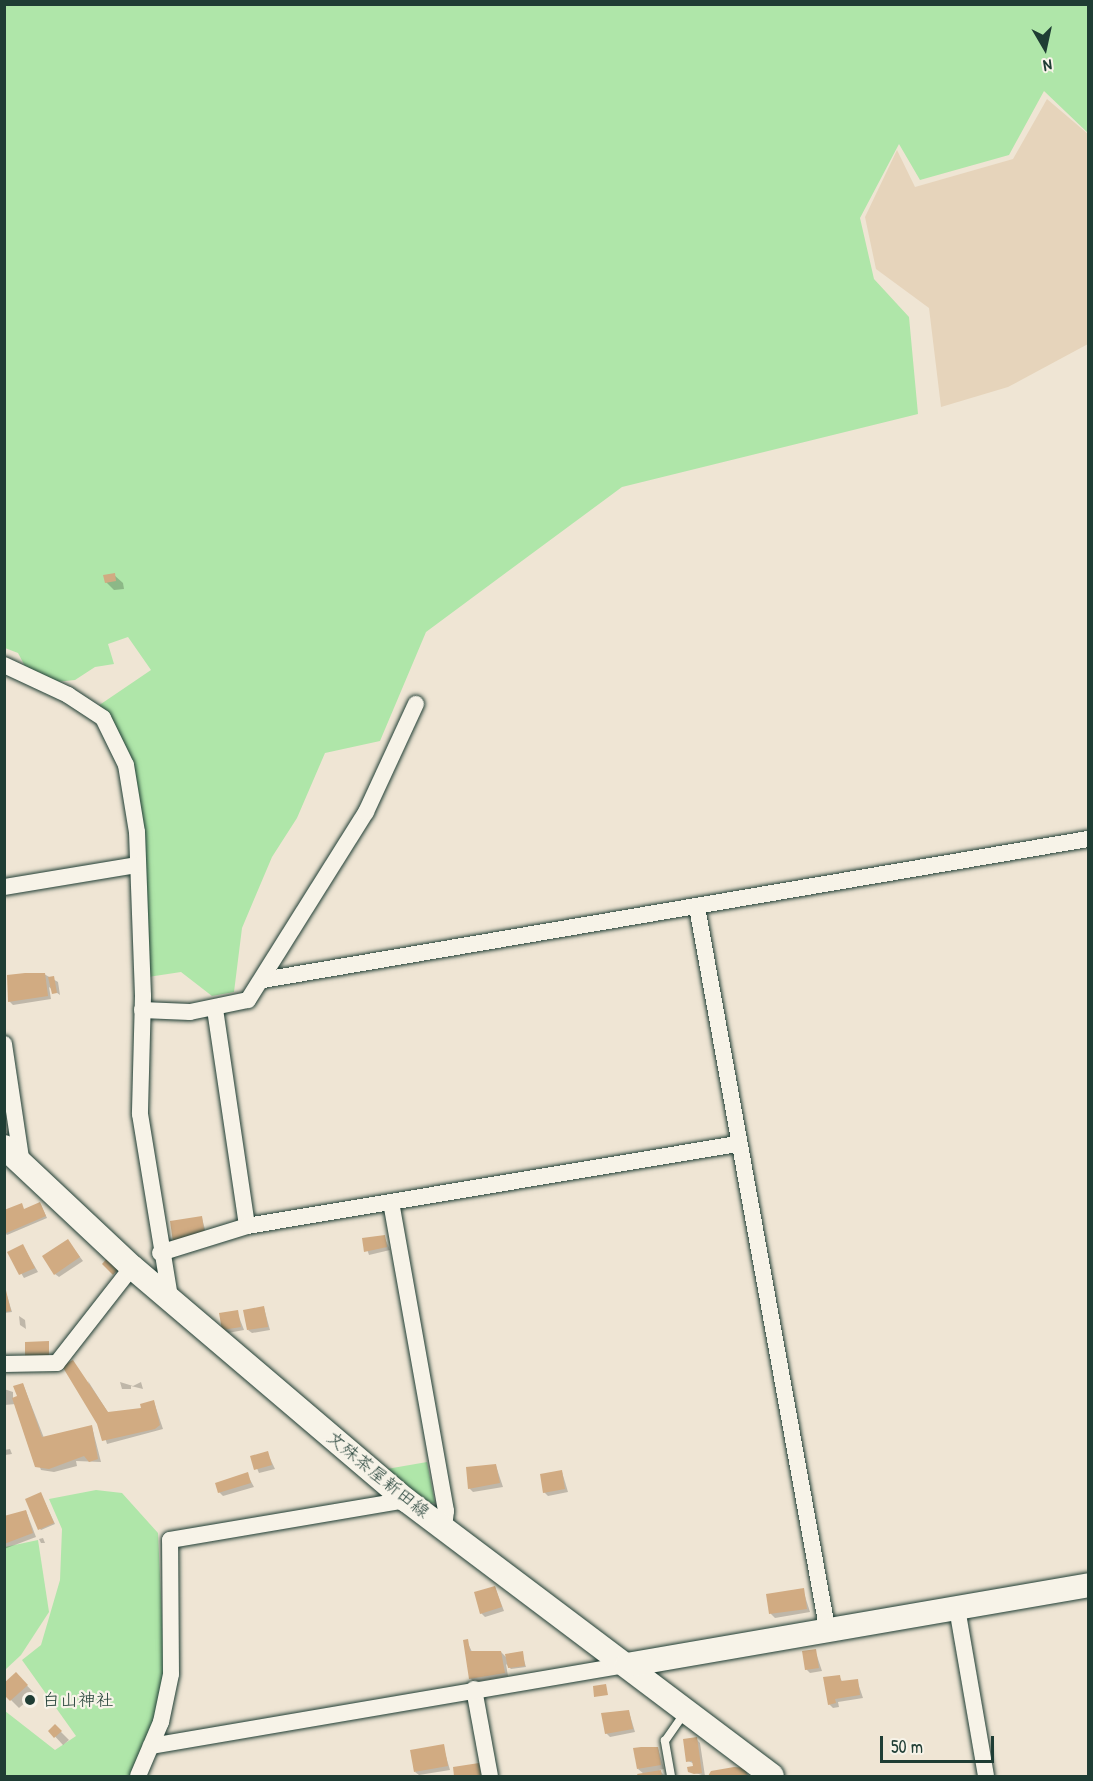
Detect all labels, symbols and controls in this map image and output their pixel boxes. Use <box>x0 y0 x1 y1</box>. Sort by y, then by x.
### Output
north arrow <box>1015 18 1075 78</box>
text: N <box>1042 54 1054 77</box>
street label: 文殊茶屋新田線 <box>322 1427 434 1523</box>
place label: 白山神社 <box>42 1689 114 1711</box>
marker: 白山神社 <box>23 1693 37 1707</box>
scale bar <box>883 1724 997 1762</box>
text: 50 m <box>891 1734 923 1759</box>

